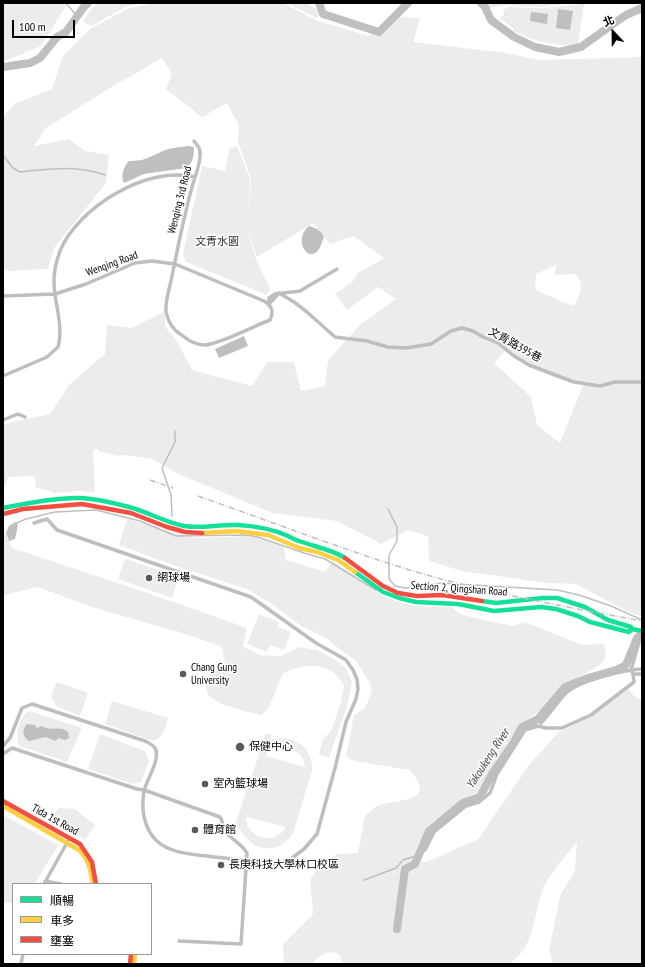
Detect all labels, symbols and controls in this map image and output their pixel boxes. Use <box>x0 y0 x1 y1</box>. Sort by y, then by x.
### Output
scale bar <box>14 12 77 38</box>
north arrow <box>593 12 633 52</box>
text: 北 <box>601 12 616 29</box>
text: 100 m <box>19 19 46 34</box>
street label: Wenqing 3rd Road <box>165 165 195 235</box>
park label: 文青水園 <box>195 235 239 249</box>
street label: Wenqing Road <box>84 249 140 279</box>
street label: 文青路395巷 <box>486 325 544 365</box>
place label: 網球場 <box>157 571 190 585</box>
marker: 網球場 <box>144 573 154 583</box>
street label: Section 2, Qingshan Road <box>410 579 508 599</box>
place label: Chang Gung University <box>191 661 237 687</box>
marker: Chang Gung University <box>178 669 188 679</box>
water label: Yakoukeng River <box>463 726 513 792</box>
place label: 保健中心 <box>249 740 293 754</box>
marker: 保健中心 <box>234 741 246 753</box>
place label: 室內籃球場 <box>213 777 268 791</box>
marker: 室內籃球場 <box>200 779 210 789</box>
street label: Tida 1st Road <box>29 802 81 838</box>
place label: 體育館 <box>203 823 236 837</box>
marker: 體育館 <box>190 825 200 835</box>
place label: 長庚科技大學林口校區 <box>229 858 339 872</box>
marker: 長庚科技大學林口校區 <box>216 860 226 870</box>
legend <box>12 883 152 955</box>
text: 順暢 <box>50 893 74 908</box>
text: 車多 <box>50 913 74 928</box>
text: 壅塞 <box>50 933 74 948</box>

